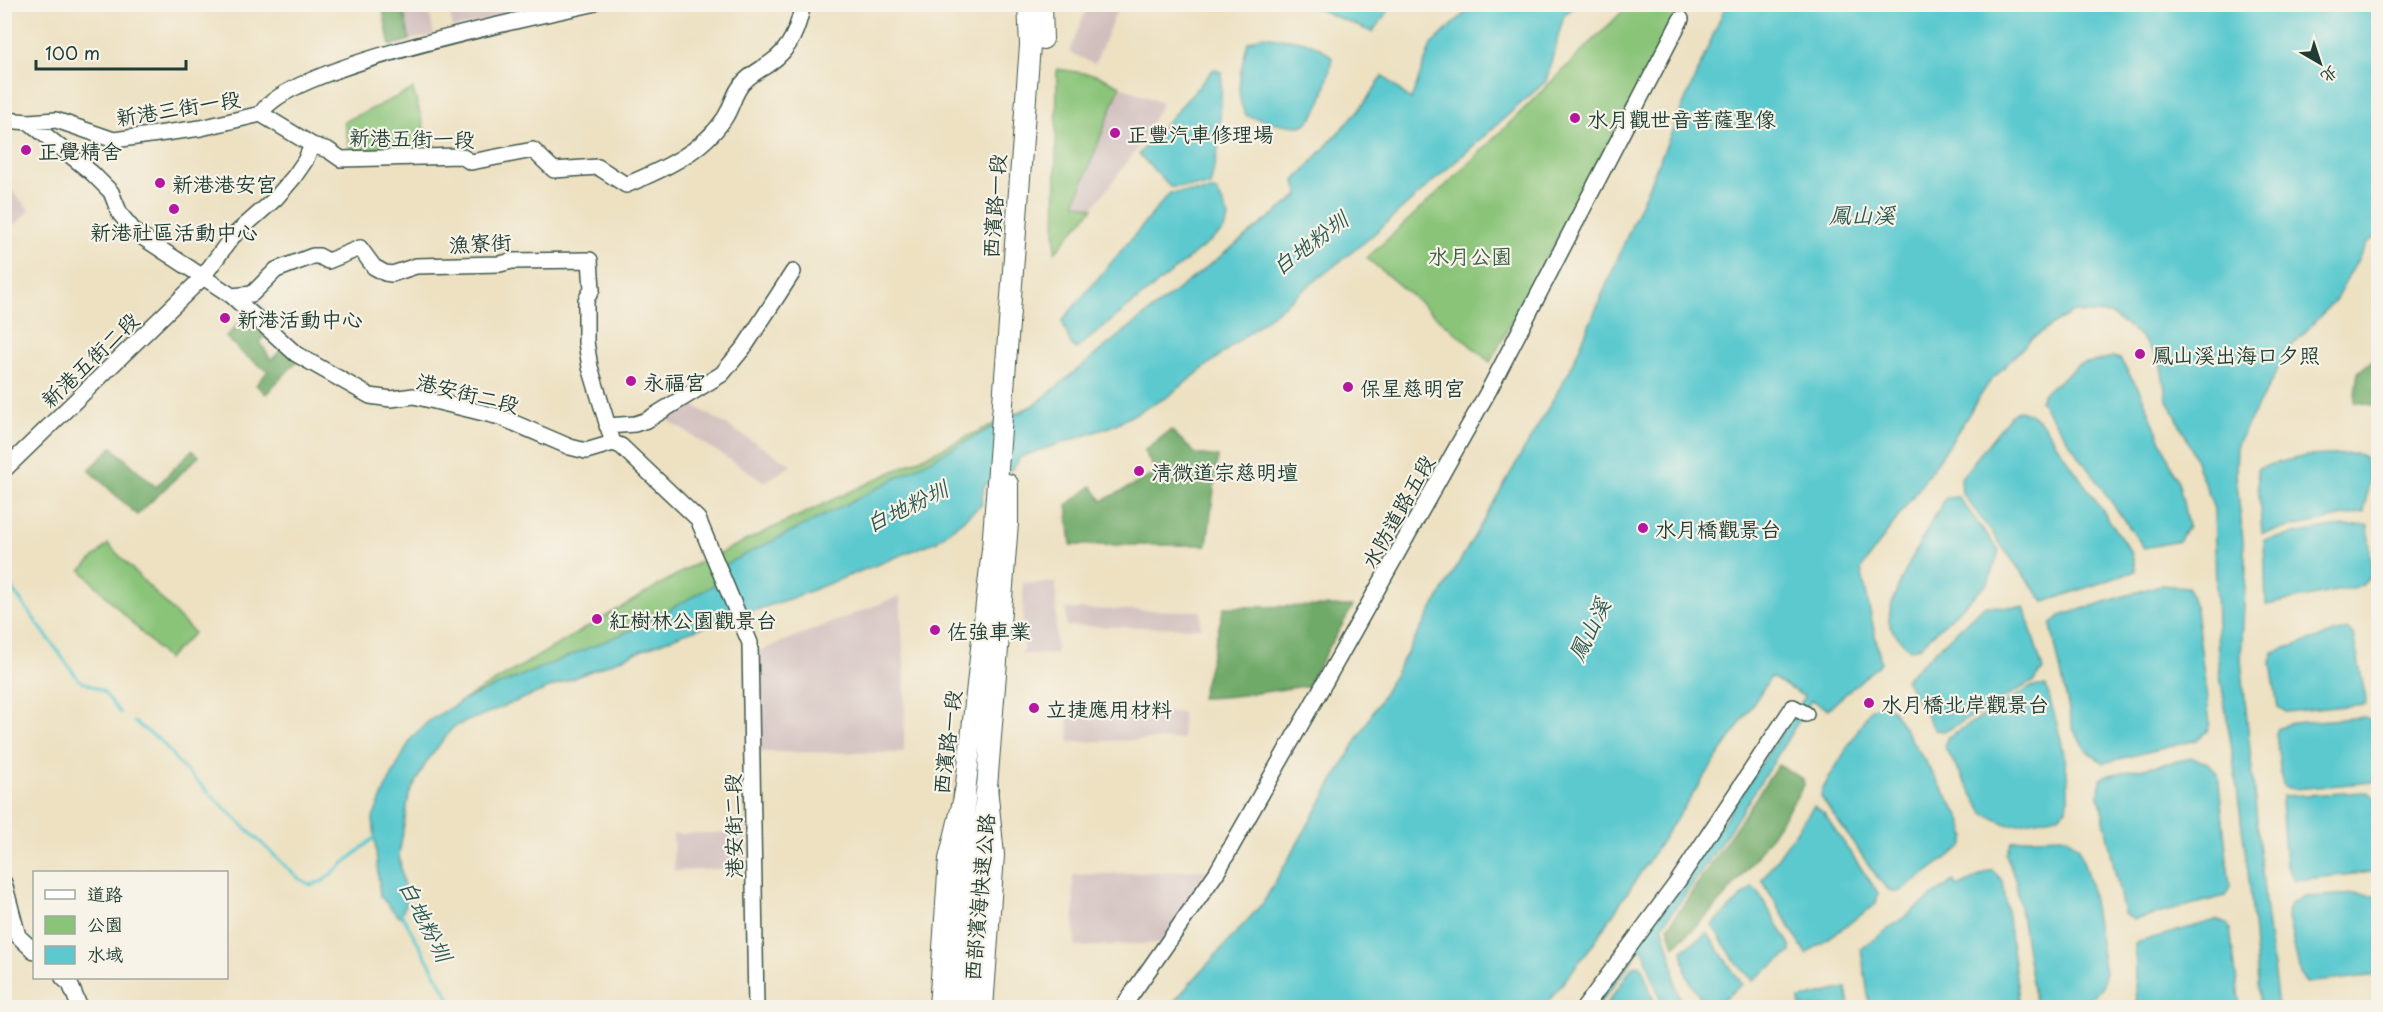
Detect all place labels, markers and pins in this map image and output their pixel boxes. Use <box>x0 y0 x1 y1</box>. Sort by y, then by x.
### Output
place label: 水月觀世音菩薩聖像 <box>1587 102 1776 134</box>
marker: 水月觀世音菩薩聖像 <box>1568 111 1582 125</box>
place label: 正豐汽車修理場 <box>1127 117 1274 149</box>
marker: 正豐汽車修理場 <box>1108 126 1122 140</box>
place label: 正覺精舍 <box>38 134 122 166</box>
marker: 正覺精舍 <box>19 143 33 157</box>
place label: 新港港安宮 <box>172 167 277 199</box>
marker: 新港港安宮 <box>153 176 167 190</box>
marker: 新港社區活動中心 <box>167 202 181 216</box>
place label: 新港社區活動中心 <box>90 215 258 247</box>
place label: 新港活動中心 <box>237 302 363 334</box>
marker: 新港活動中心 <box>218 311 232 325</box>
place label: 鳳山溪出海口夕照 <box>2152 338 2320 370</box>
marker: 鳳山溪出海口夕照 <box>2133 347 2147 361</box>
place label: 永福宮 <box>643 365 706 397</box>
place label: 保星慈明宮 <box>1360 371 1465 403</box>
marker: 永福宮 <box>624 374 638 388</box>
marker: 保星慈明宮 <box>1341 380 1355 394</box>
place label: 清微道宗慈明壇 <box>1151 455 1298 487</box>
marker: 清微道宗慈明壇 <box>1132 464 1146 478</box>
place label: 水月橋觀景台 <box>1655 512 1781 544</box>
marker: 水月橋觀景台 <box>1636 521 1650 535</box>
place label: 紅樹林公園觀景台 <box>609 603 777 635</box>
marker: 紅樹林公園觀景台 <box>590 612 604 626</box>
place label: 佐強車業 <box>947 614 1031 646</box>
marker: 佐強車業 <box>928 623 942 637</box>
place label: 水月橋北岸觀景台 <box>1881 687 2049 719</box>
place label: 立捷應用材料 <box>1046 692 1172 724</box>
marker: 水月橋北岸觀景台 <box>1862 696 1876 710</box>
marker: 立捷應用材料 <box>1027 701 1041 715</box>

